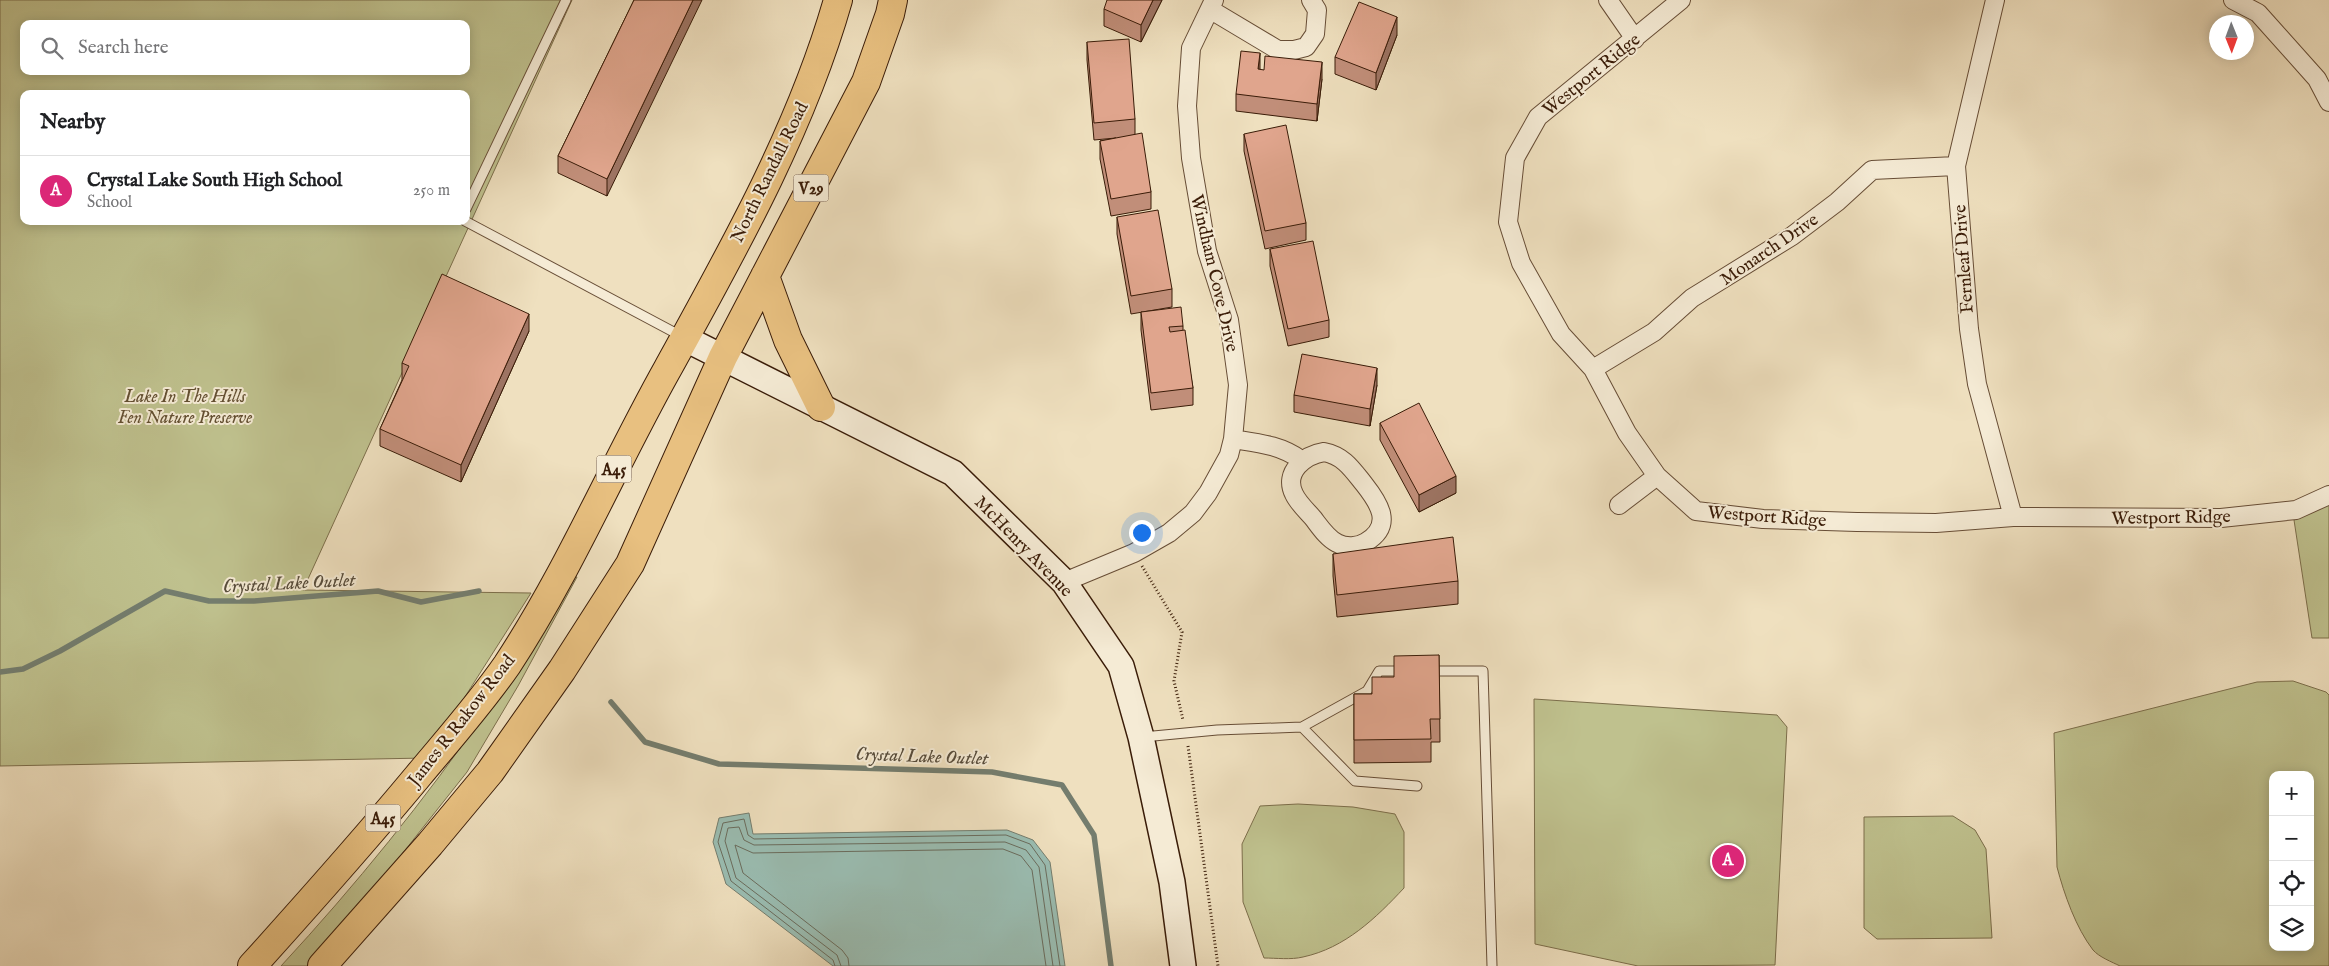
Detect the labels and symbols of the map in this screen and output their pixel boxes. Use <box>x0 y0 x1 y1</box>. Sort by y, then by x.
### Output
north arrow <box>2209 15 2254 60</box>
street label: Westport Ridge <box>1538 29 1645 122</box>
street label: North Randall Road <box>726 98 815 247</box>
road number: V29 <box>794 174 828 202</box>
street label: Windham Cove Drive <box>1184 192 1243 354</box>
street label: Fernleaf Drive <box>1949 204 1980 314</box>
street label: Monarch Drive <box>1716 209 1823 292</box>
park label: Lake In The Hills Fen Nature Preserve <box>118 386 252 430</box>
road number: A45 <box>596 456 632 482</box>
street label: McHenry Avenue <box>969 492 1077 602</box>
street label: Westport Ridge <box>1707 502 1827 533</box>
street label: Westport Ridge <box>2111 506 2231 531</box>
your location <box>1129 520 1155 546</box>
water label: Crystal Lake Outlet <box>222 568 357 599</box>
street label: James R Rakow Road <box>402 650 521 793</box>
water label: Crystal Lake Outlet <box>855 743 990 771</box>
road number: A45 <box>366 804 400 831</box>
pin: A <box>1712 842 1744 880</box>

